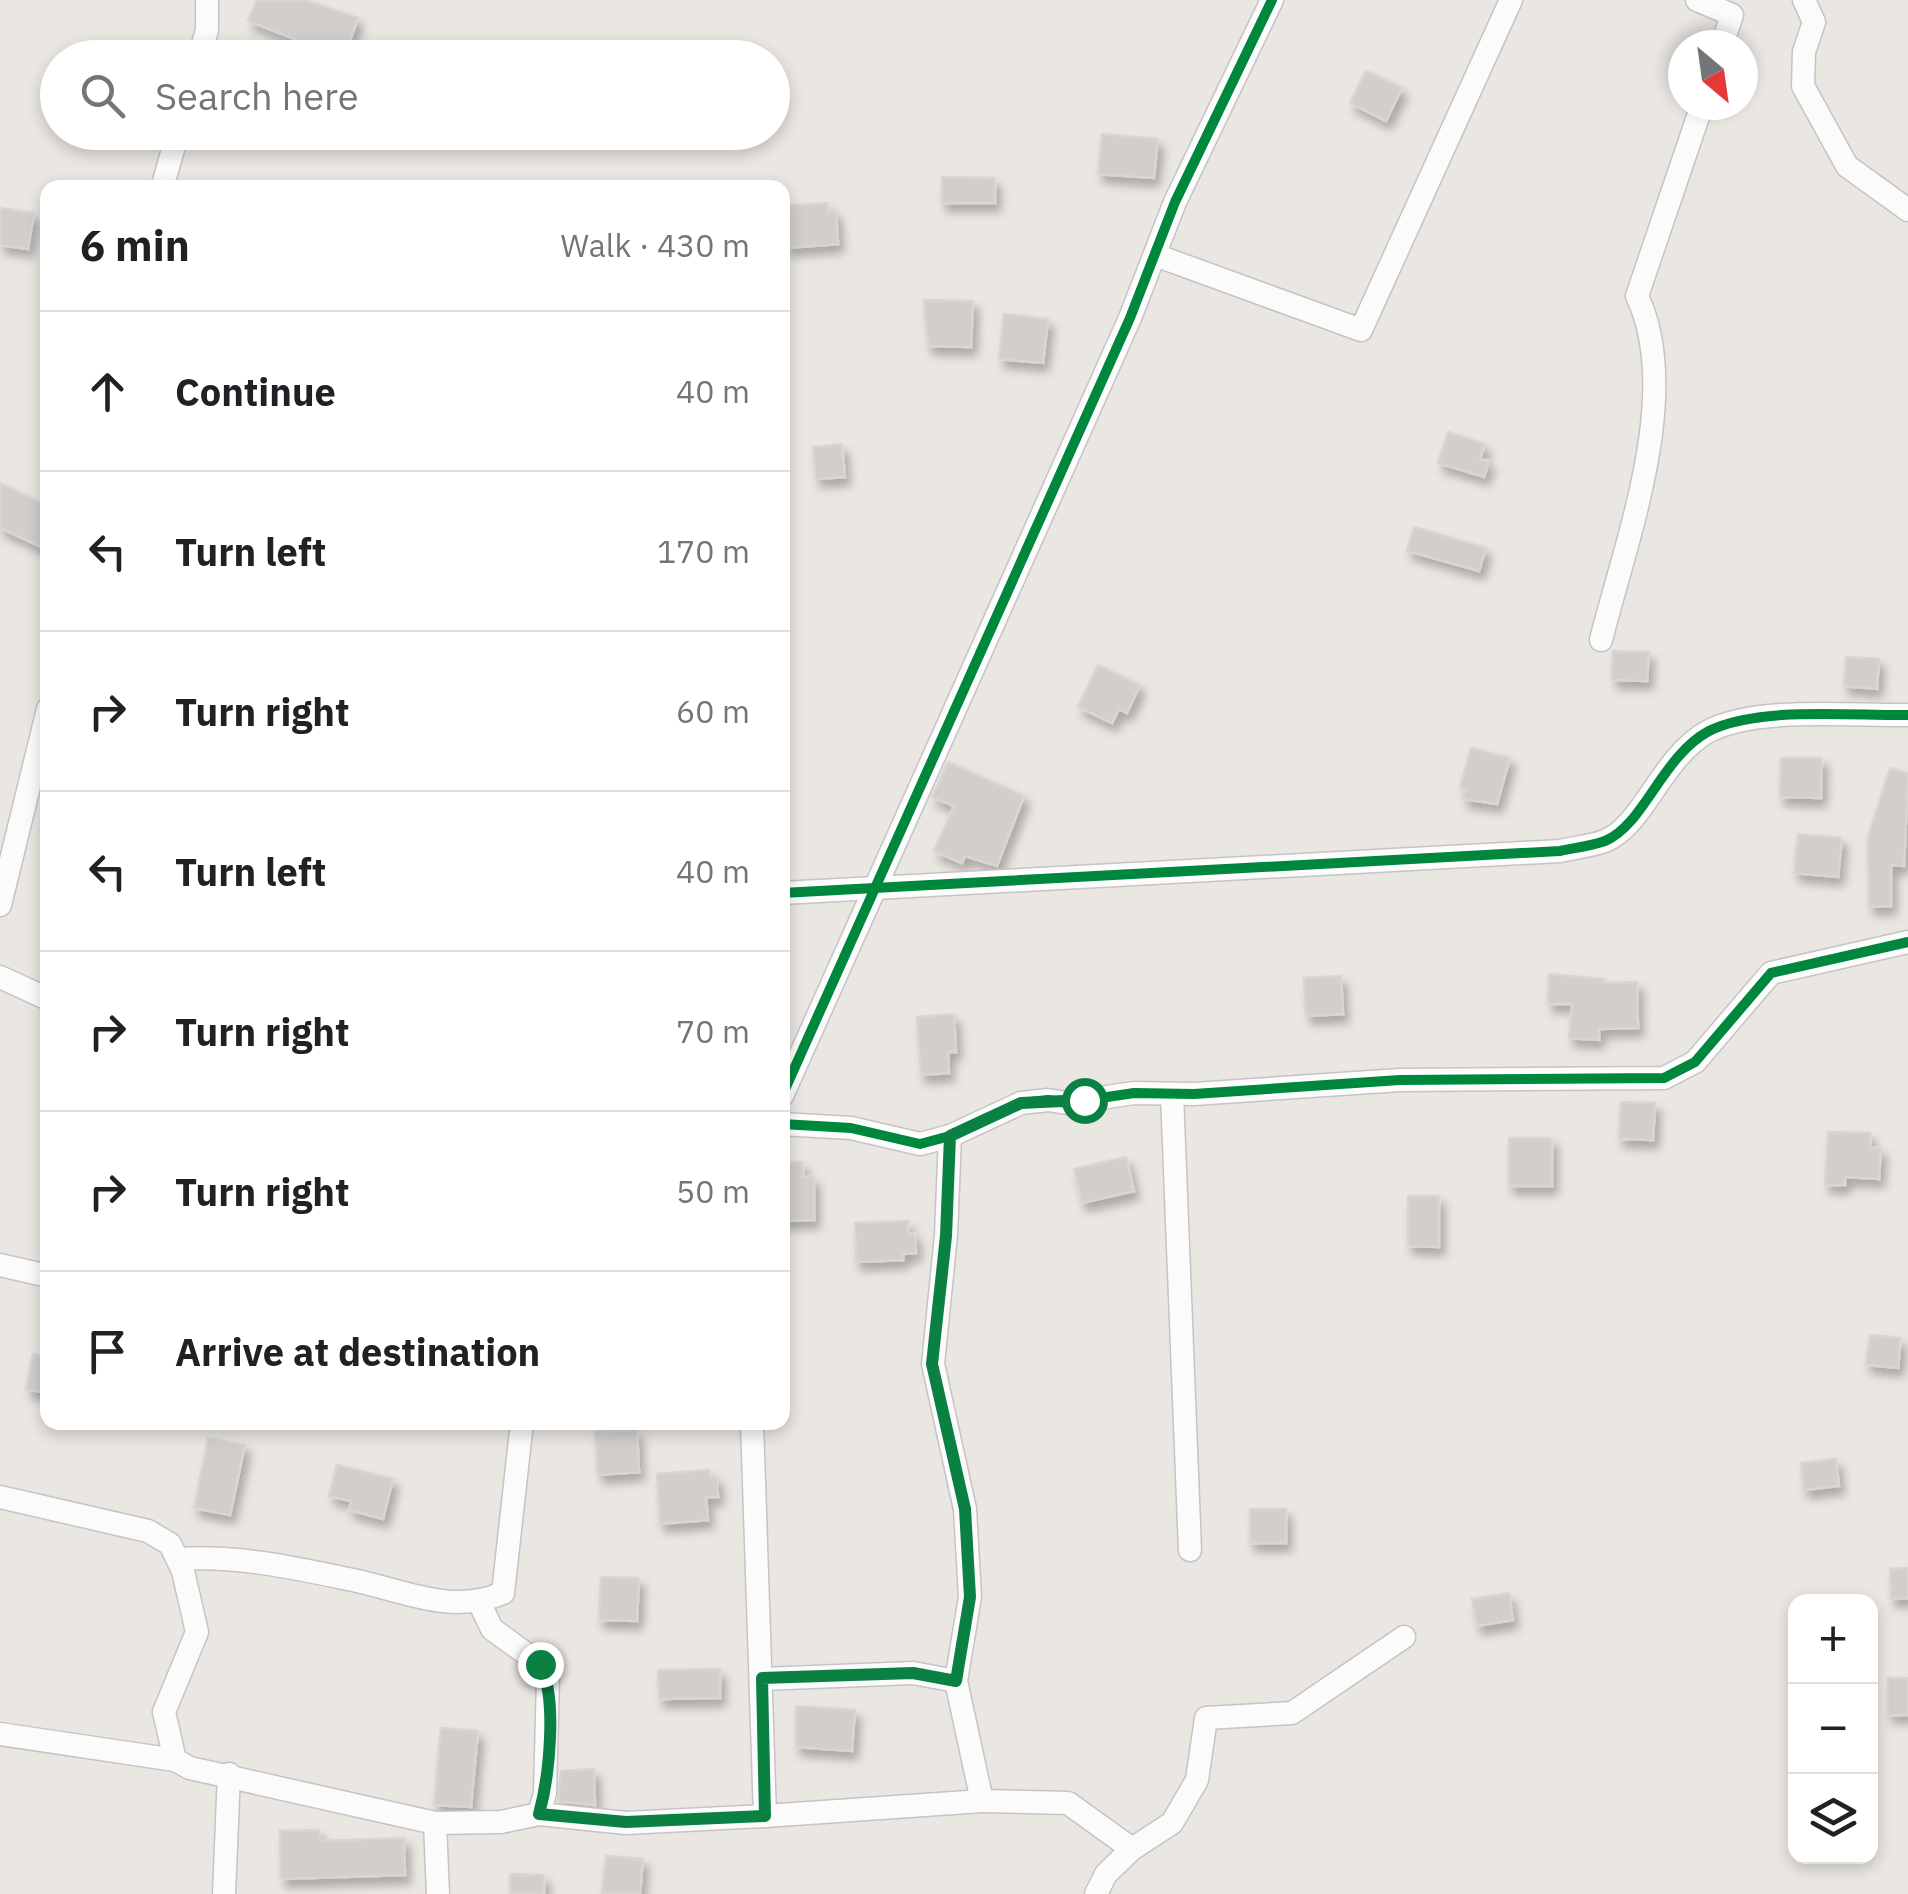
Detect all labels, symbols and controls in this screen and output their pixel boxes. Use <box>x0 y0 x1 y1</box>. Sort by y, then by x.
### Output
north arrow <box>1668 30 1758 120</box>
search box <box>40 40 790 150</box>
icon: search <box>75 68 130 123</box>
text: Search here <box>155 71 359 120</box>
text: 6 min <box>80 218 190 273</box>
text: Walk · 430 m <box>561 224 750 266</box>
icon: ahead <box>80 364 135 419</box>
text: Continue <box>175 367 336 416</box>
text: 40 m <box>676 370 750 412</box>
icon: left <box>80 524 135 579</box>
text: Turn left <box>175 527 326 576</box>
text: 170 m <box>657 530 750 572</box>
icon: right <box>80 684 135 739</box>
text: Turn right <box>175 687 350 736</box>
text: 60 m <box>676 690 750 732</box>
icon: left <box>80 844 135 899</box>
text: Turn left <box>175 847 326 896</box>
text: 40 m <box>676 850 750 892</box>
icon: right <box>80 1004 135 1059</box>
text: Turn right <box>175 1007 350 1056</box>
text: 70 m <box>676 1010 750 1052</box>
route start <box>1062 1078 1108 1124</box>
icon: right <box>80 1164 135 1219</box>
text: Turn right <box>175 1167 350 1216</box>
text: 50 m <box>676 1170 750 1212</box>
icon: arrive <box>80 1324 135 1379</box>
text: Arrive at destination <box>175 1327 540 1376</box>
map controls <box>1788 1594 1878 1864</box>
button: + <box>1788 1594 1878 1684</box>
route end <box>518 1642 564 1688</box>
button: − <box>1788 1684 1878 1774</box>
button: layers <box>1788 1774 1878 1864</box>

